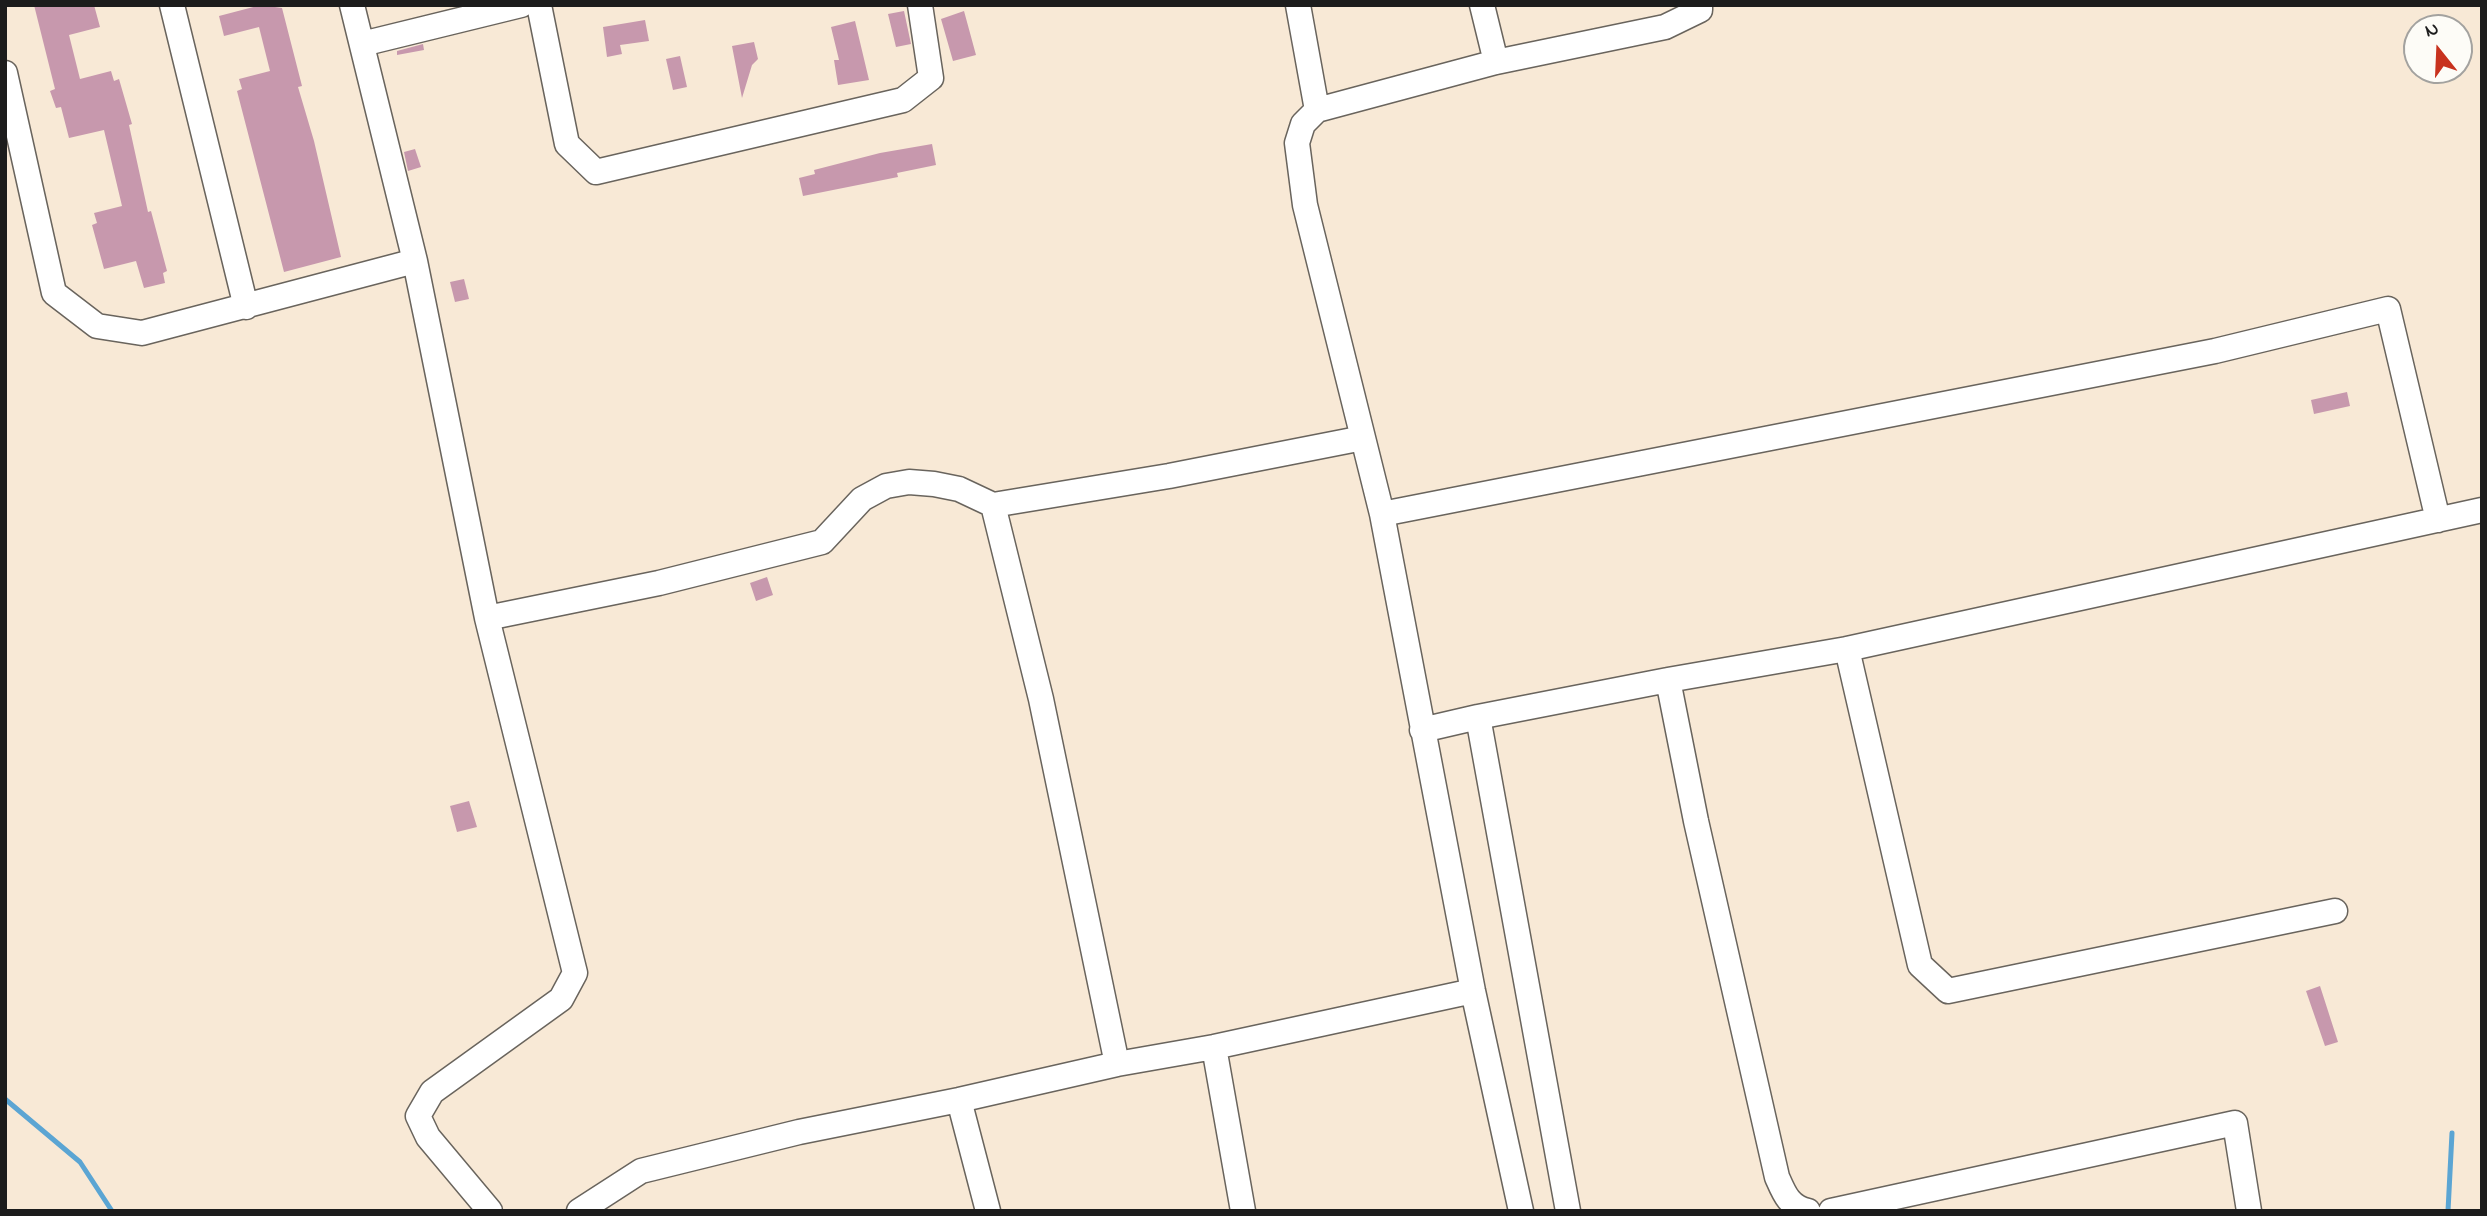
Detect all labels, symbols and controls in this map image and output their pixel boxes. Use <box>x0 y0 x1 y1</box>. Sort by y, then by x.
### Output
north arrow <box>2403 14 2473 84</box>
text: N <box>2422 16 2442 45</box>

